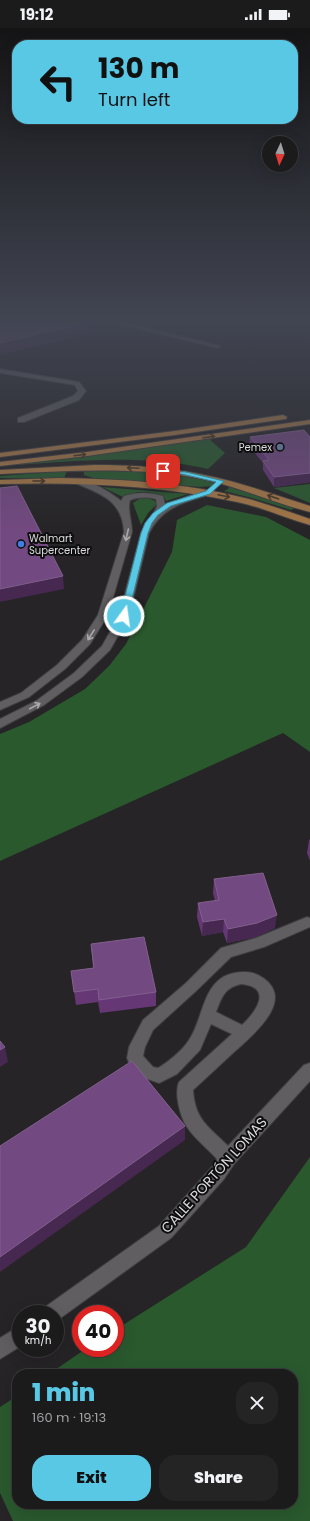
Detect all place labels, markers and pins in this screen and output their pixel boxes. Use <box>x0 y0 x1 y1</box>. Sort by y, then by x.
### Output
place label: Pemex <box>239 440 272 455</box>
marker: Pemex <box>275 442 285 452</box>
pin <box>146 454 180 488</box>
place label: Walmart Supercenter <box>29 531 90 558</box>
marker: Walmart Supercenter <box>16 539 26 549</box>

